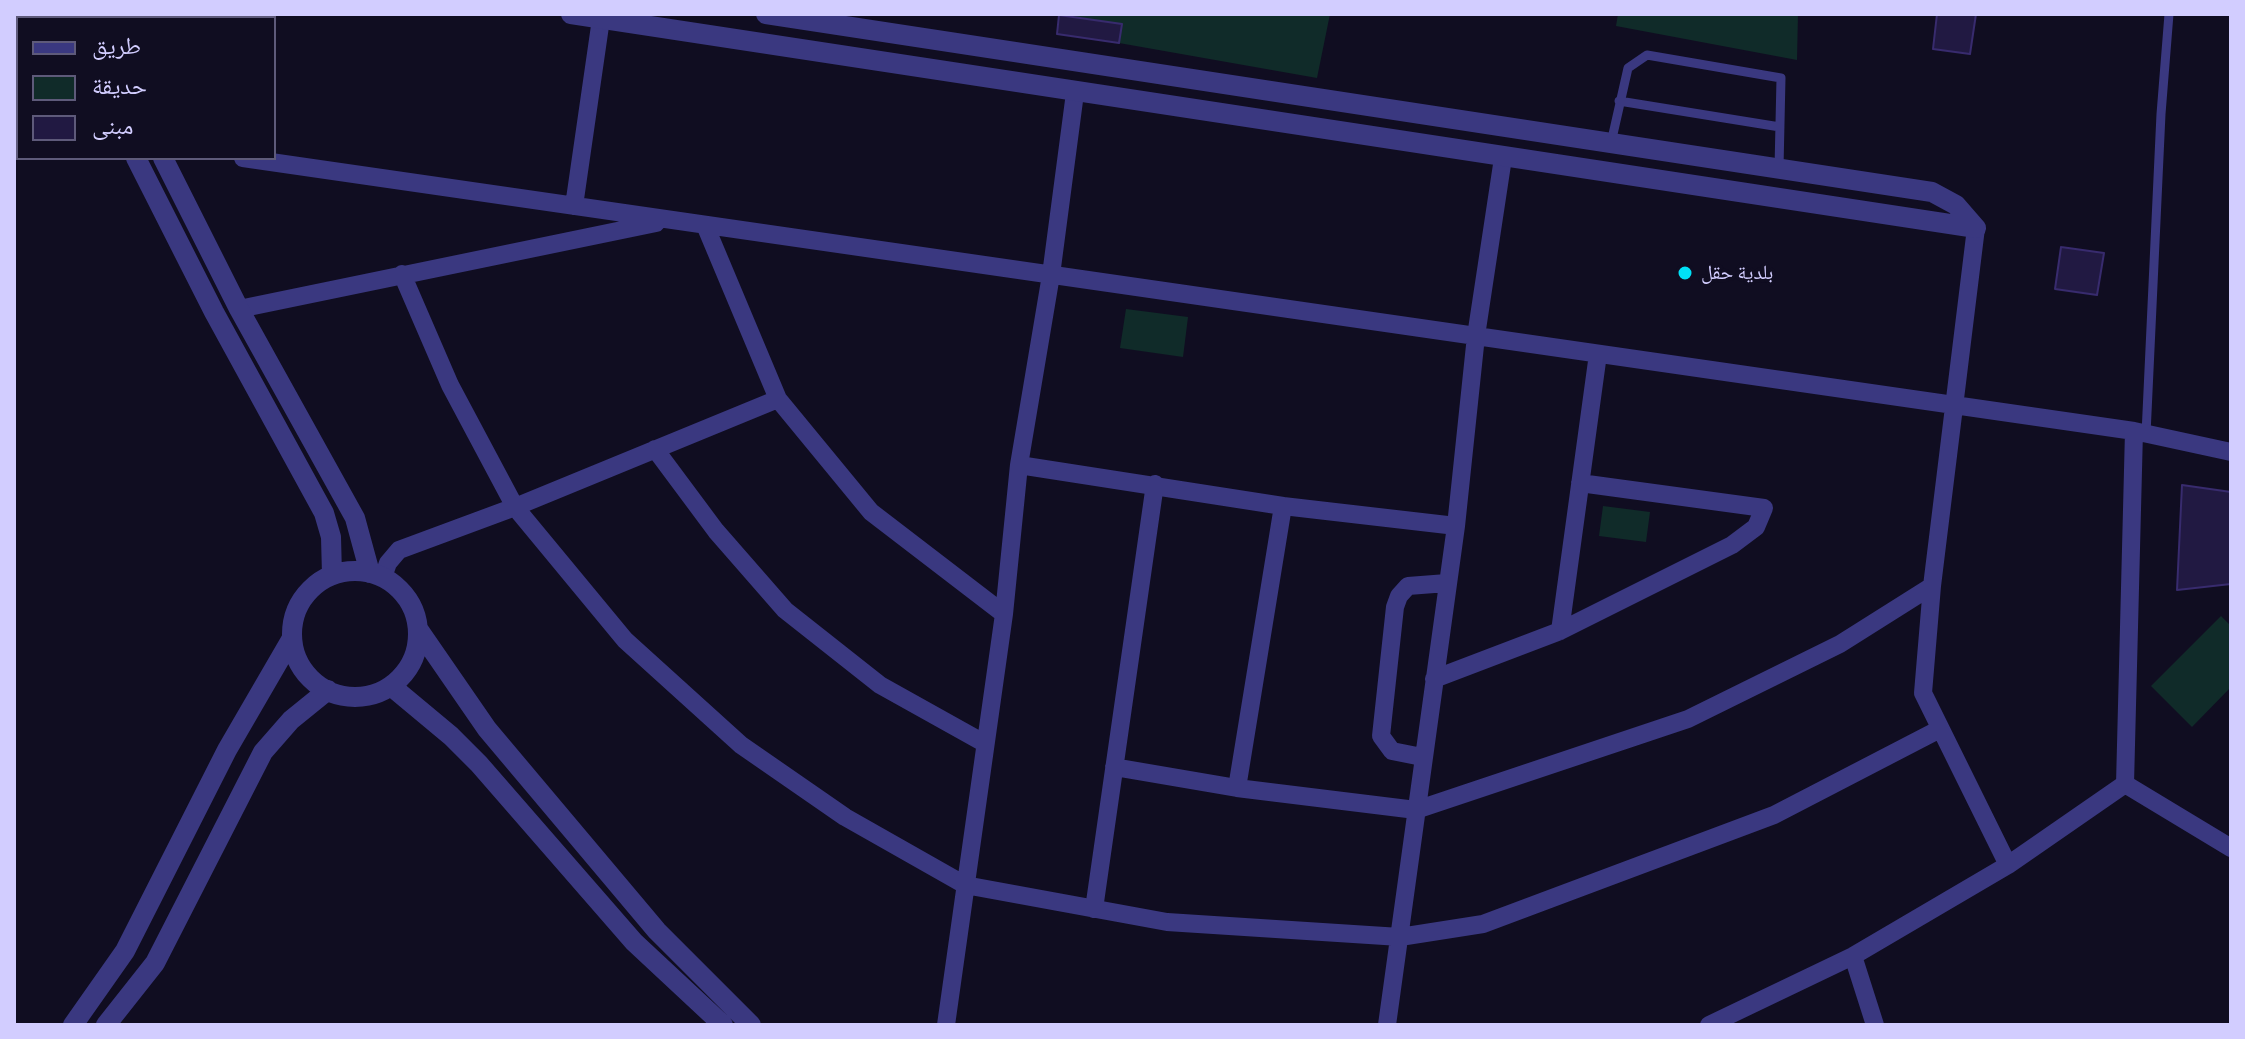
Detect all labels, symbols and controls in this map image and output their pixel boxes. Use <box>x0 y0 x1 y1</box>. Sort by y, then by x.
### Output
legend <box>16 16 276 160</box>
text: طريق <box>92 30 141 61</box>
text: حديقة <box>92 70 147 101</box>
text: مبنى <box>92 110 133 141</box>
place label: بلدية حقل <box>1701 261 1773 285</box>
marker: بلدية حقل <box>1676 264 1694 282</box>

